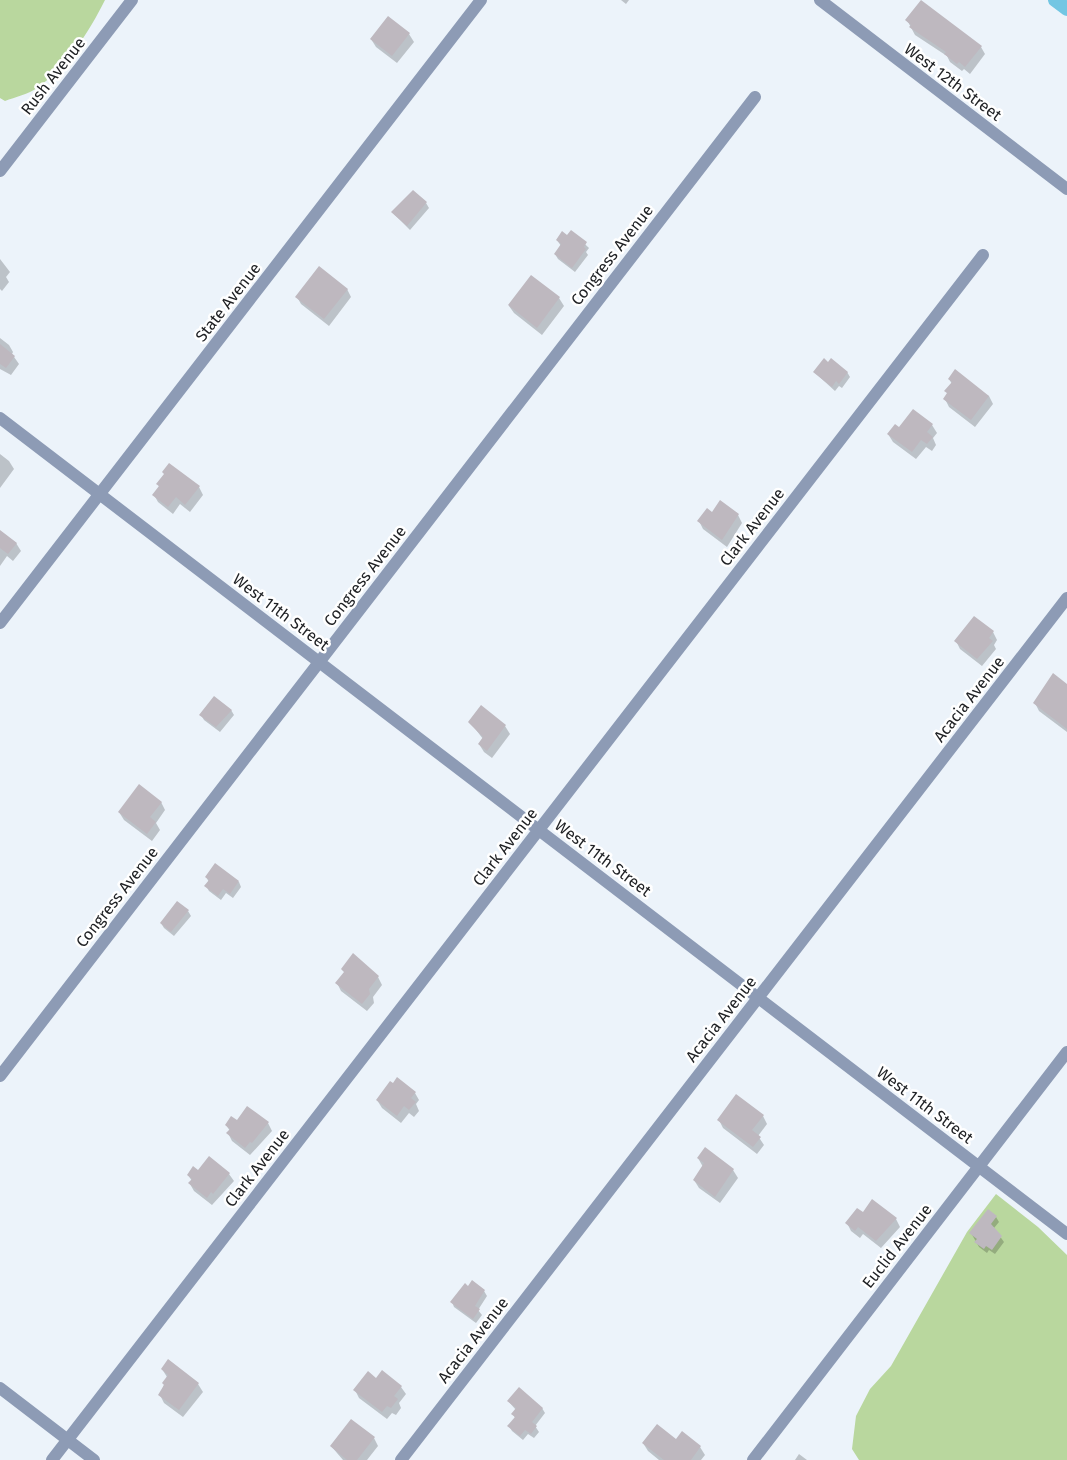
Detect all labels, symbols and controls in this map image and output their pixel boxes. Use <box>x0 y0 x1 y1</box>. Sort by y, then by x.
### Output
street label: Rush Avenue <box>17 33 89 119</box>
street label: West 12th Street <box>901 39 1006 125</box>
street label: Congress Avenue <box>567 201 657 309</box>
street label: State Avenue <box>191 259 265 345</box>
street label: Clark Avenue <box>716 484 788 570</box>
street label: Congress Avenue <box>320 522 410 630</box>
street label: West 11th Street <box>229 570 333 655</box>
street label: Acacia Avenue <box>930 652 1008 746</box>
street label: Clark Avenue <box>469 804 541 890</box>
street label: West 11th Street <box>551 816 655 901</box>
street label: Congress Avenue <box>72 843 162 951</box>
street label: Acacia Avenue <box>682 972 760 1066</box>
street label: West 11th Street <box>873 1063 977 1148</box>
street label: Clark Avenue <box>221 1125 293 1211</box>
street label: Euclid Avenue <box>858 1200 936 1292</box>
street label: Acacia Avenue <box>434 1293 512 1387</box>

